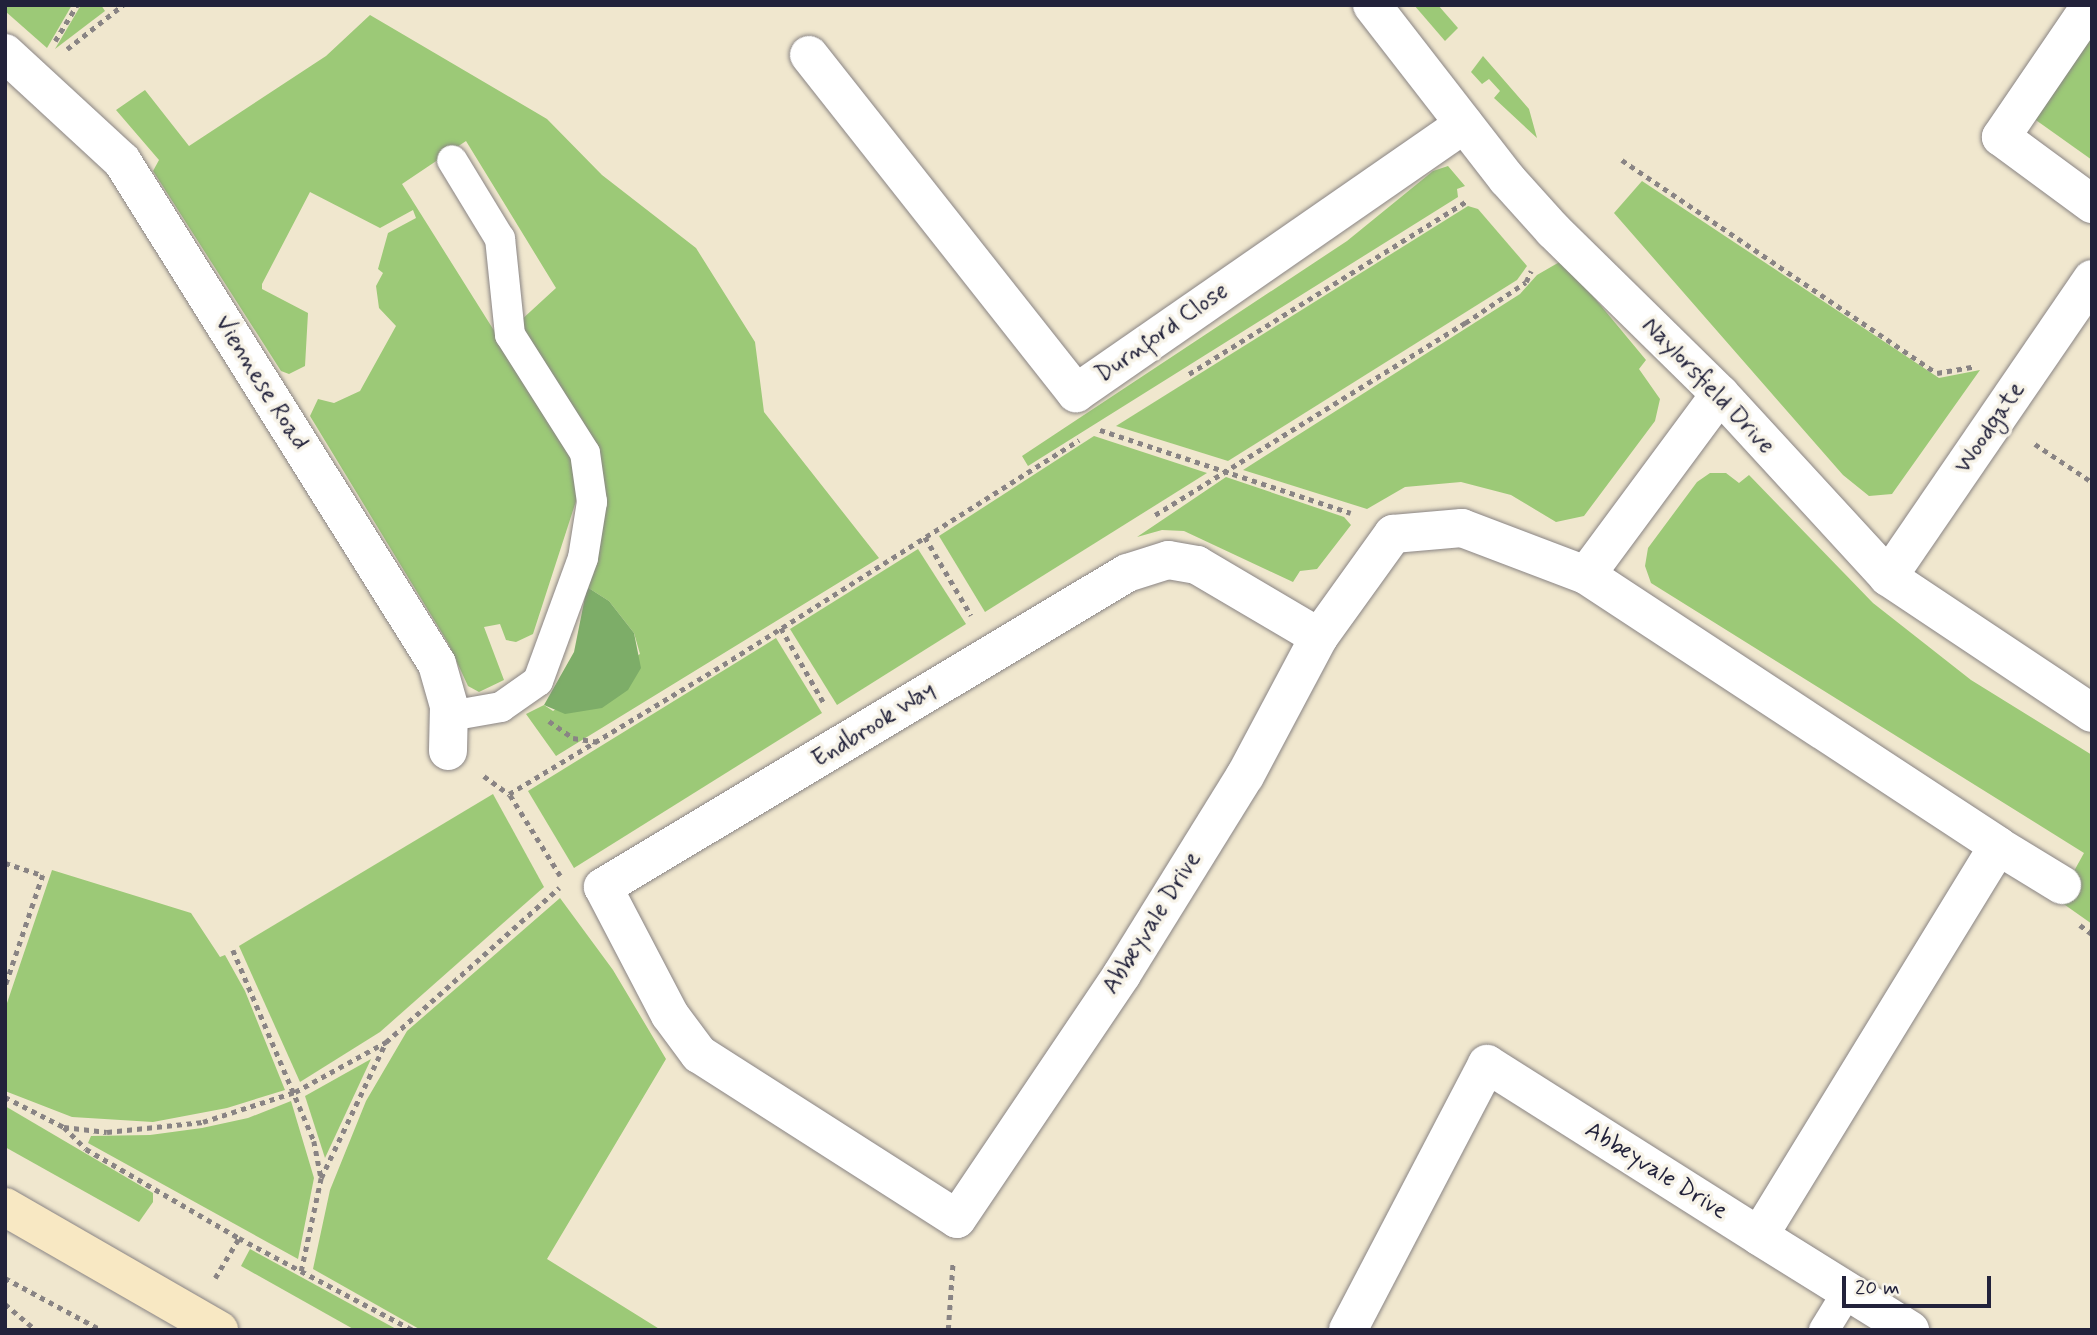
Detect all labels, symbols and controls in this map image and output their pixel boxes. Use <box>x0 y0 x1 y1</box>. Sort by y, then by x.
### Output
street label: Durnford Close <box>1090 277 1234 389</box>
street label: Viennese Road <box>209 311 313 455</box>
street label: Naylorsfield Drive <box>1636 312 1780 460</box>
street label: Woodgate <box>1949 377 2031 479</box>
street label: Endbrook Way <box>805 674 943 776</box>
street label: Abbeyvale Drive <box>1097 847 1207 999</box>
street label: Abbeyvale Drive <box>1580 1116 1732 1226</box>
scale bar <box>1845 1262 1994 1306</box>
text: 20 m <box>1855 1274 1900 1302</box>

